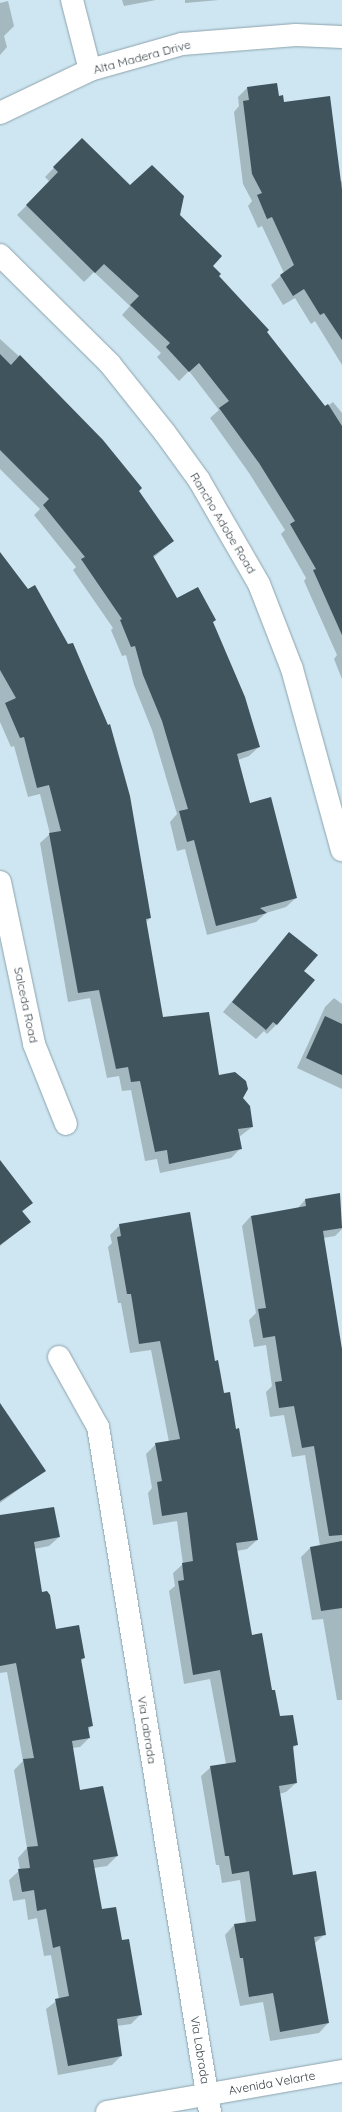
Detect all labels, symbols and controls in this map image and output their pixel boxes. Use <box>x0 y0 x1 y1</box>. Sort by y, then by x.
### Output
street label: Alta Madera Drive <box>92 37 192 77</box>
street label: Rancho Adobe Road <box>187 470 259 576</box>
street label: Salceda Road <box>11 966 41 1044</box>
street label: Via Labrada <box>135 1695 159 1765</box>
street label: Via Labrada <box>188 2015 212 2085</box>
street label: Avenida Velarte <box>228 2068 316 2098</box>

